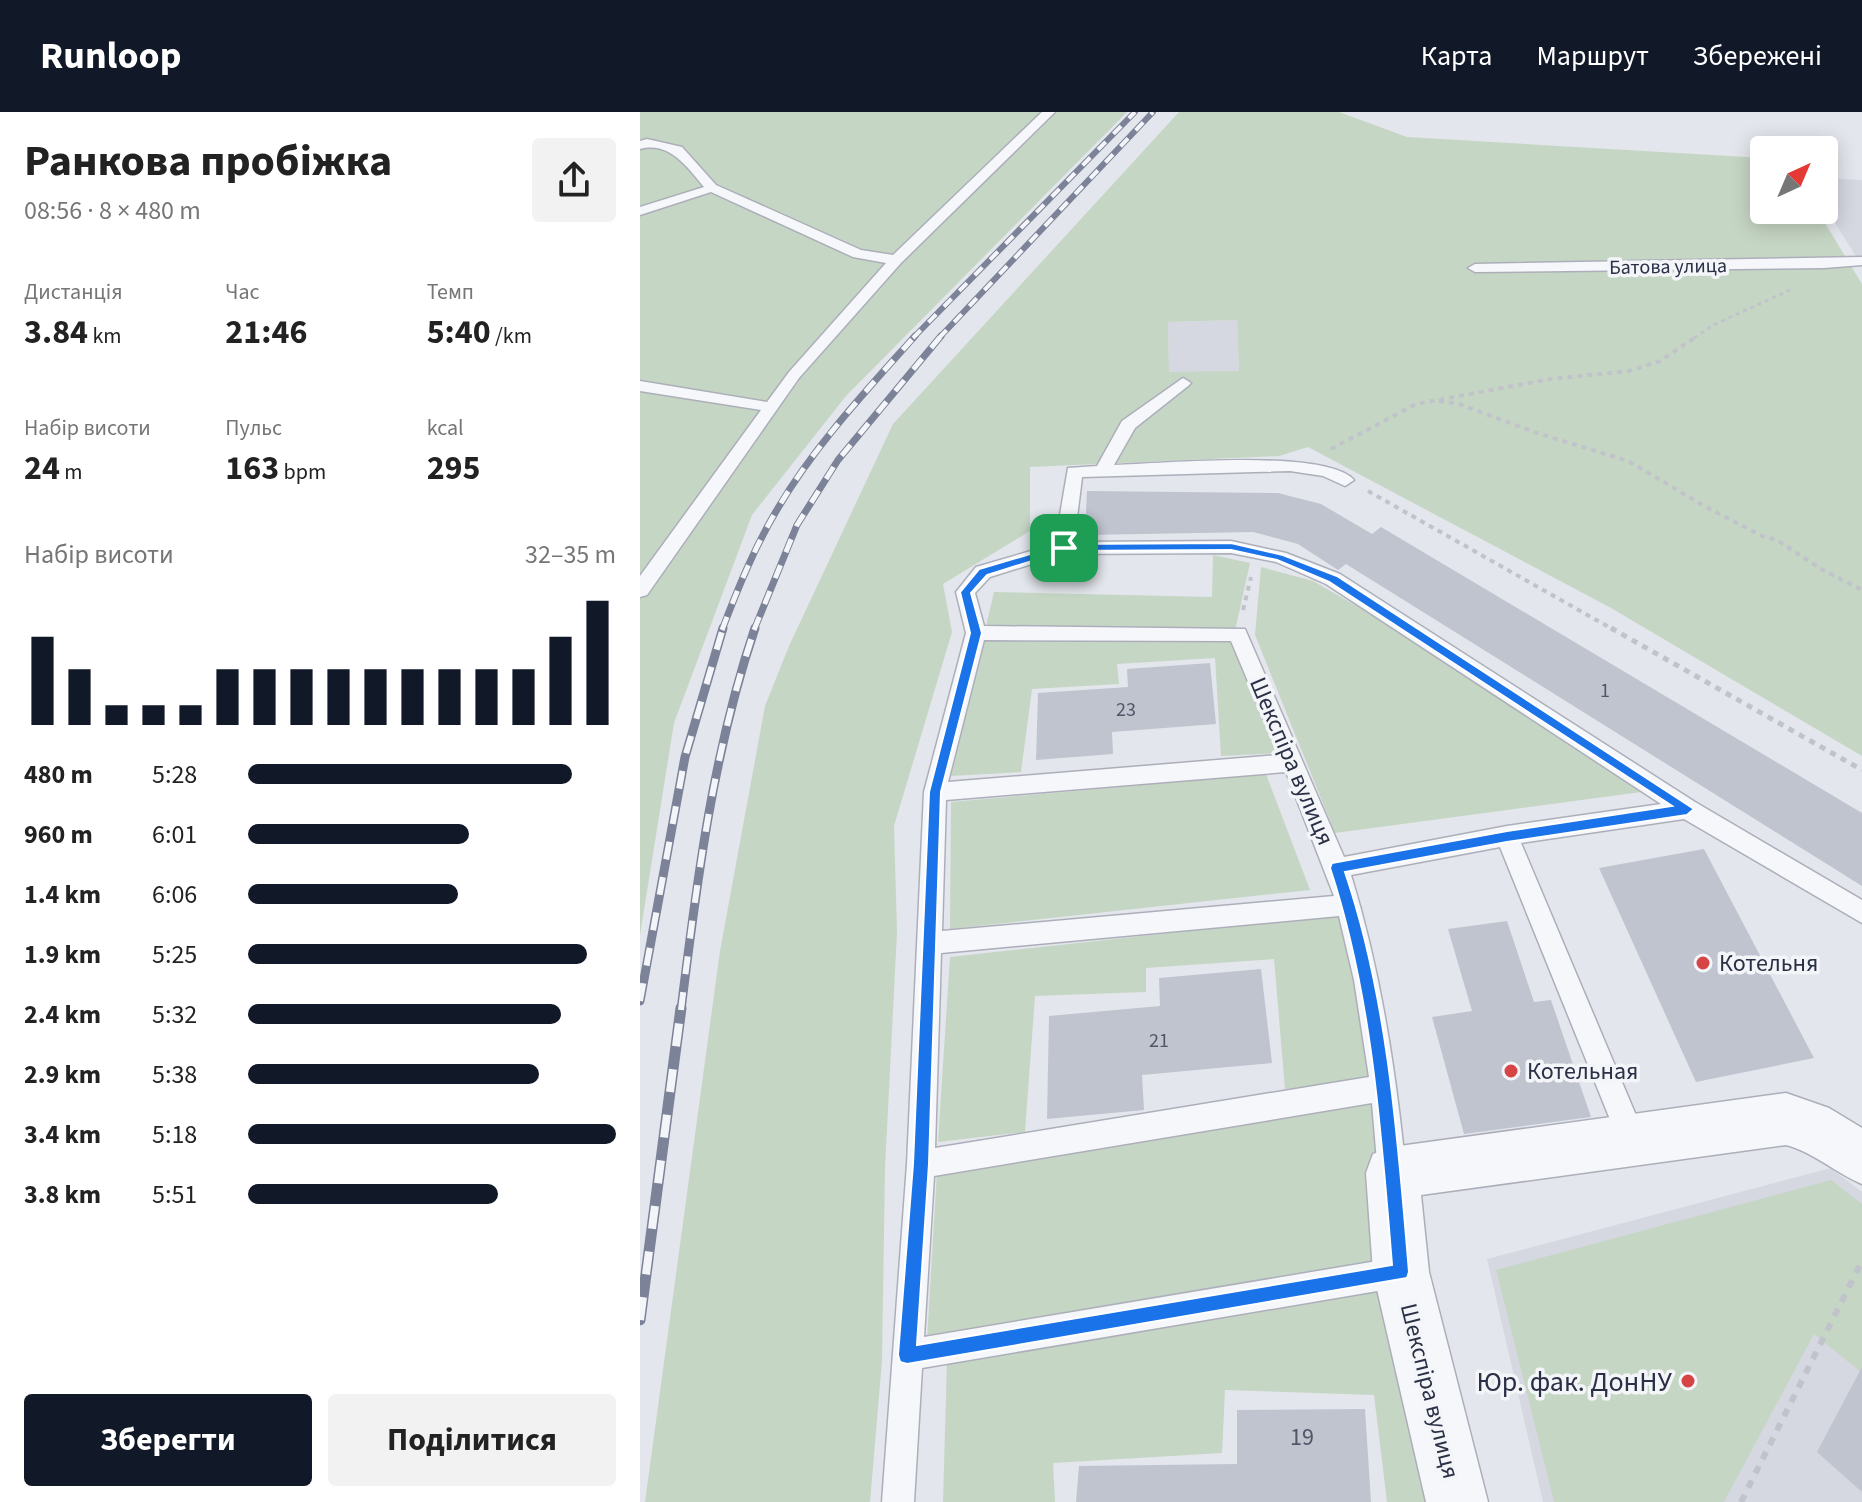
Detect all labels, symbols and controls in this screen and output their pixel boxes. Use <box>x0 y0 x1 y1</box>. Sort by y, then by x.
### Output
text: Runloop <box>40 29 181 83</box>
text: Карта <box>1421 36 1492 76</box>
text: Маршрут <box>1536 36 1649 76</box>
text: Збережені <box>1693 36 1822 76</box>
text: Ранкова пробіжка <box>24 130 392 193</box>
north arrow <box>1750 136 1838 224</box>
map controls <box>1750 136 1838 224</box>
button: share <box>532 138 616 222</box>
text: 08:56 · 8 × 480 m <box>24 192 201 229</box>
street label: Батова улица <box>1609 252 1727 282</box>
text: Дистанція <box>24 276 123 308</box>
text: Час <box>225 276 260 308</box>
text: Темп <box>427 276 474 308</box>
text: 3.84 <box>24 308 88 357</box>
text: 21:46 <box>225 308 307 357</box>
text: 5:40 <box>427 308 491 357</box>
text: km <box>88 320 122 352</box>
text: /km <box>491 320 532 352</box>
text: Набір висоти <box>24 412 151 444</box>
text: Пульс <box>225 412 282 444</box>
text: kcal <box>427 412 464 444</box>
text: 24 <box>24 444 60 493</box>
text: 163 <box>225 444 279 493</box>
text: 295 <box>427 444 481 493</box>
text: m <box>60 456 83 488</box>
text: bpm <box>279 456 326 488</box>
pin <box>1030 514 1098 582</box>
icon: arrive <box>1042 526 1086 570</box>
text: Набір висоти <box>24 536 174 573</box>
text: 32–35 m <box>525 536 616 573</box>
street label: Шекспіра вулиця <box>1240 672 1343 851</box>
house number: 1 <box>1600 677 1610 705</box>
house number: 23 <box>1116 696 1136 724</box>
text: 480 m <box>24 756 93 793</box>
text: 5:28 <box>152 756 197 793</box>
text: 960 m <box>24 816 93 853</box>
text: 6:01 <box>152 816 197 853</box>
text: 1.4 km <box>24 876 101 913</box>
text: 6:06 <box>152 876 197 913</box>
text: 1.9 km <box>24 936 101 973</box>
text: 5:25 <box>152 936 197 973</box>
place label: Котельня <box>1719 946 1818 981</box>
marker: Котельня <box>1694 954 1712 972</box>
text: 2.4 km <box>24 996 101 1033</box>
text: 5:32 <box>152 996 197 1033</box>
house number: 21 <box>1149 1027 1169 1055</box>
place label: Котельная <box>1527 1054 1638 1089</box>
text: 2.9 km <box>24 1056 101 1093</box>
text: 5:38 <box>152 1056 197 1093</box>
marker: Котельная <box>1502 1062 1520 1080</box>
text: 3.4 km <box>24 1116 101 1153</box>
text: 5:18 <box>152 1116 197 1153</box>
text: 3.8 km <box>24 1176 101 1213</box>
text: 5:51 <box>152 1176 197 1213</box>
street label: Шекспіра вулиця <box>1391 1300 1468 1482</box>
place label: Юр. фак. ДонНУ <box>1476 1362 1673 1402</box>
marker: Юр. фак. ДонНУ <box>1679 1372 1697 1390</box>
button: Зберегти <box>24 1394 312 1486</box>
button: Поділитися <box>328 1394 616 1486</box>
house number: 19 <box>1290 1420 1314 1455</box>

